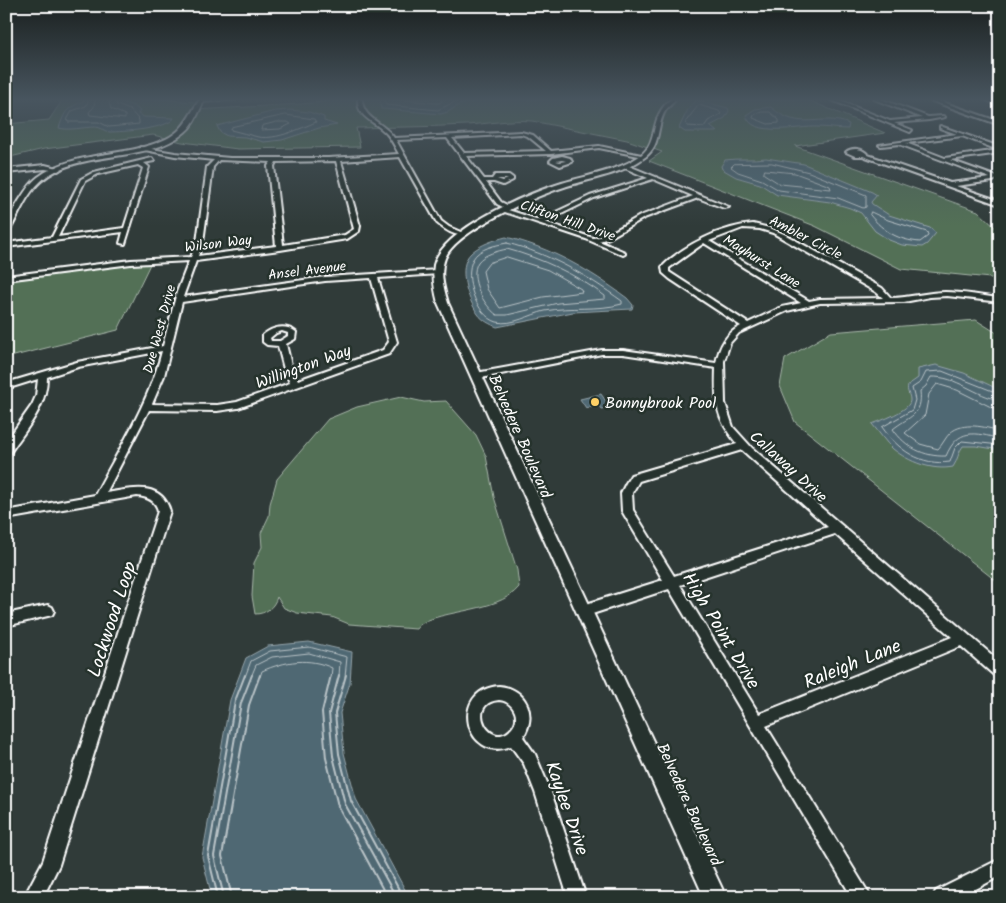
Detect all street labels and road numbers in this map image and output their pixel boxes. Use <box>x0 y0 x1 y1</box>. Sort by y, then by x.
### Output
street label: Clifton Hill Drive <box>517 194 619 248</box>
street label: Ambler Circle <box>765 210 846 266</box>
street label: Wilson Way <box>183 229 253 259</box>
street label: Mayhurst Lane <box>718 229 805 295</box>
street label: Ansel Avenue <box>267 255 348 287</box>
street label: Due West Drive <box>138 282 183 376</box>
street label: Willington Way <box>252 338 355 396</box>
street label: Belvedere Boulevard <box>481 371 559 503</box>
street label: Callaway Drive <box>743 425 833 509</box>
street label: Lockwood Loop <box>80 558 146 681</box>
street label: High Point Drive <box>673 567 767 696</box>
street label: Raleigh Lane <box>800 632 906 698</box>
street label: Belvedere Boulevard <box>649 739 729 871</box>
street label: Kaylee Drive <box>536 757 596 860</box>

